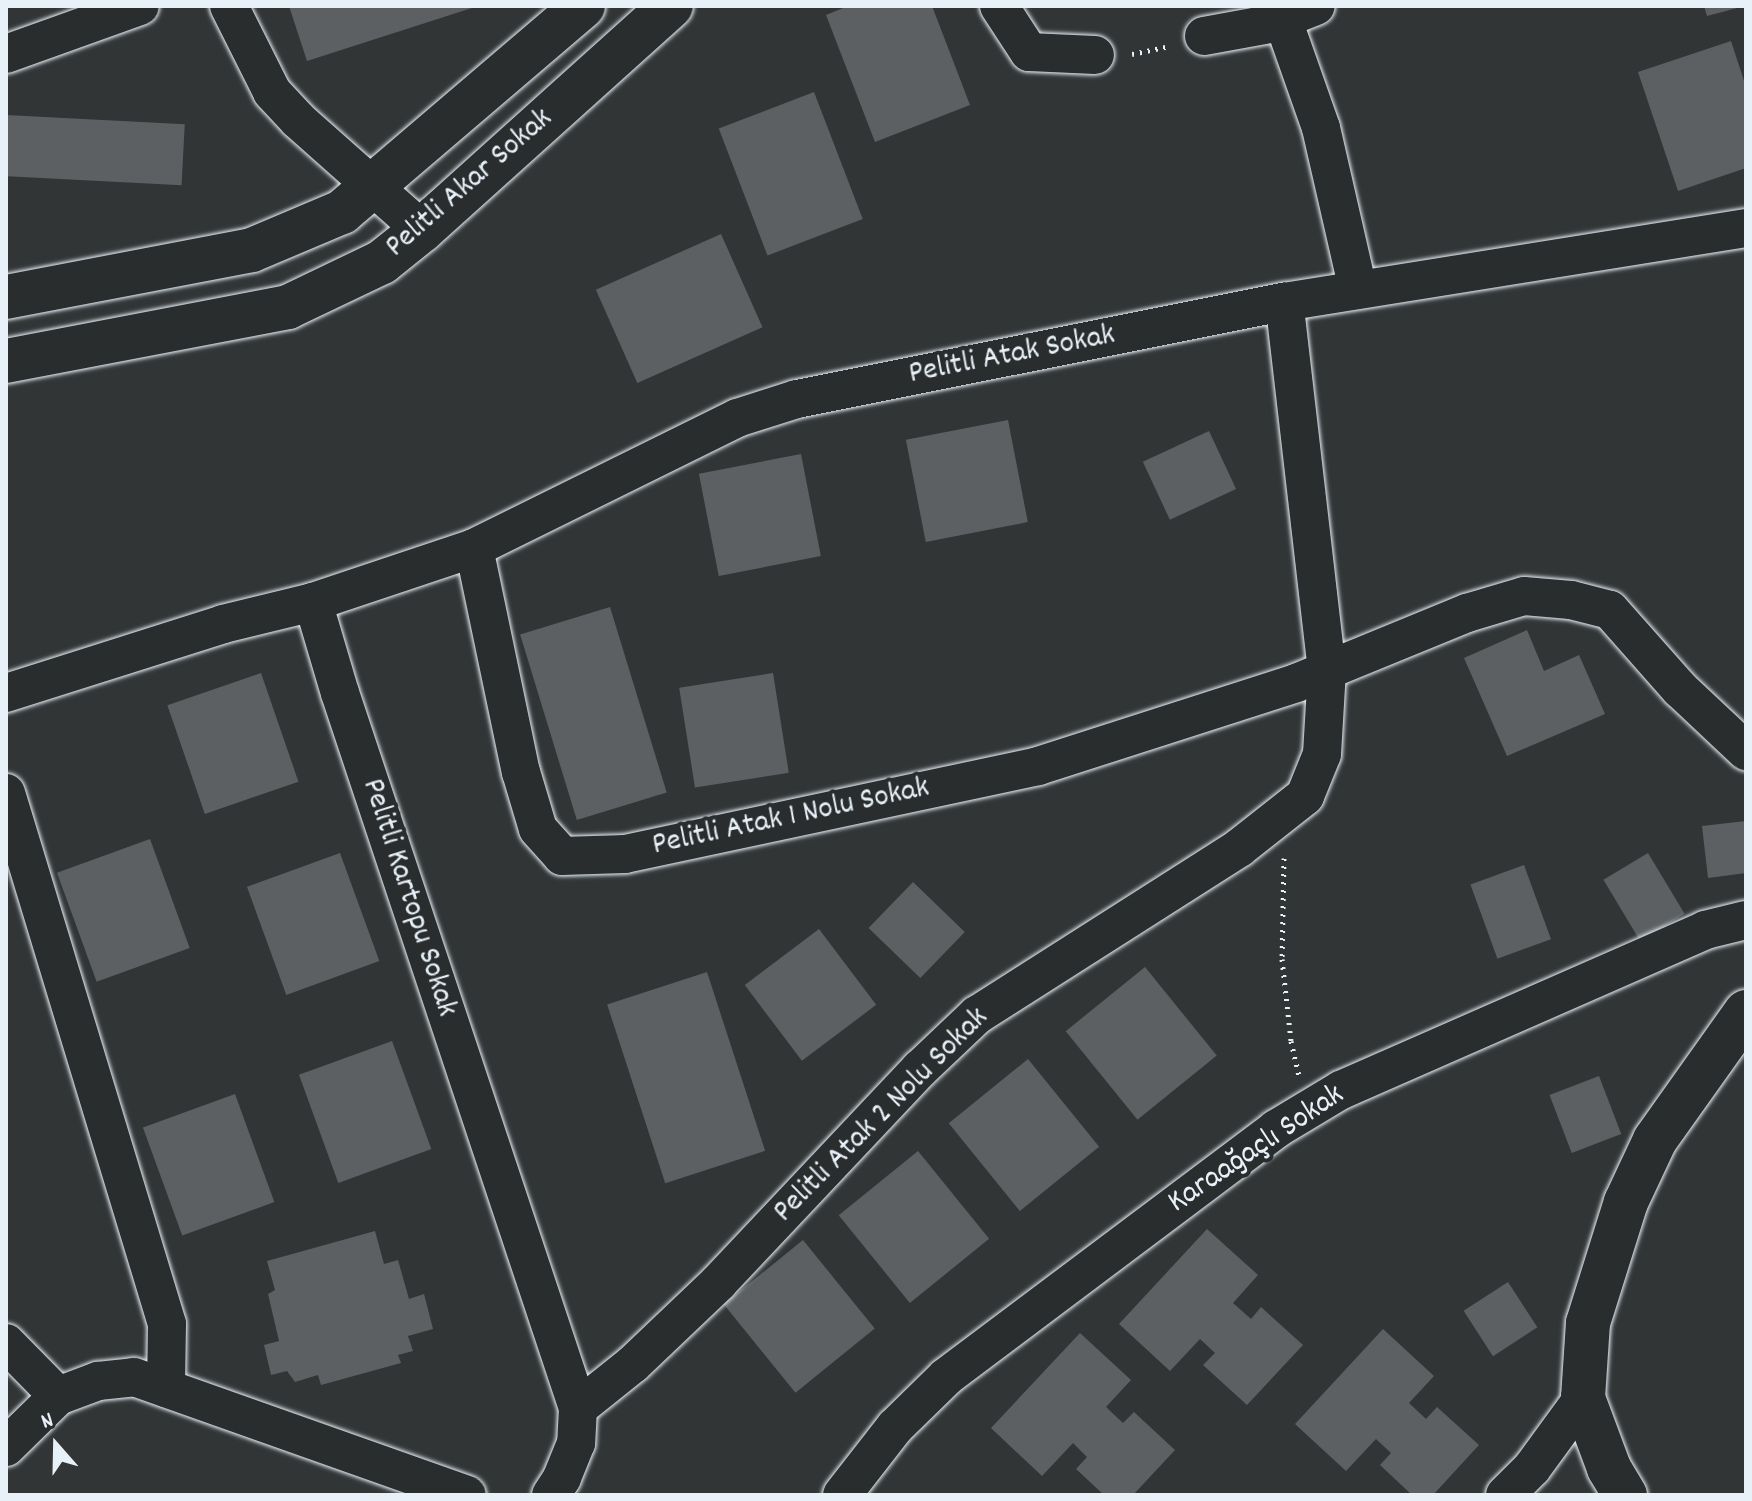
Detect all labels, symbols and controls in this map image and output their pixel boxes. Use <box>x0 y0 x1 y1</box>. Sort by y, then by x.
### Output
street label: Pelitli Akar Sokak <box>379 101 561 267</box>
street label: Pelitli Atak Sokak <box>906 317 1118 395</box>
street label: Pelitli Atak 1 Nolu Sokak <box>649 770 933 866</box>
street label: Pelitli Kartopu Sokak <box>351 774 465 1022</box>
street label: Pelitli Atak 2 Nolu Sokak <box>766 1000 998 1232</box>
street label: Karaağaçlı Sokak <box>1162 1077 1352 1223</box>
north arrow <box>16 1405 96 1485</box>
text: N <box>37 1406 58 1438</box>

